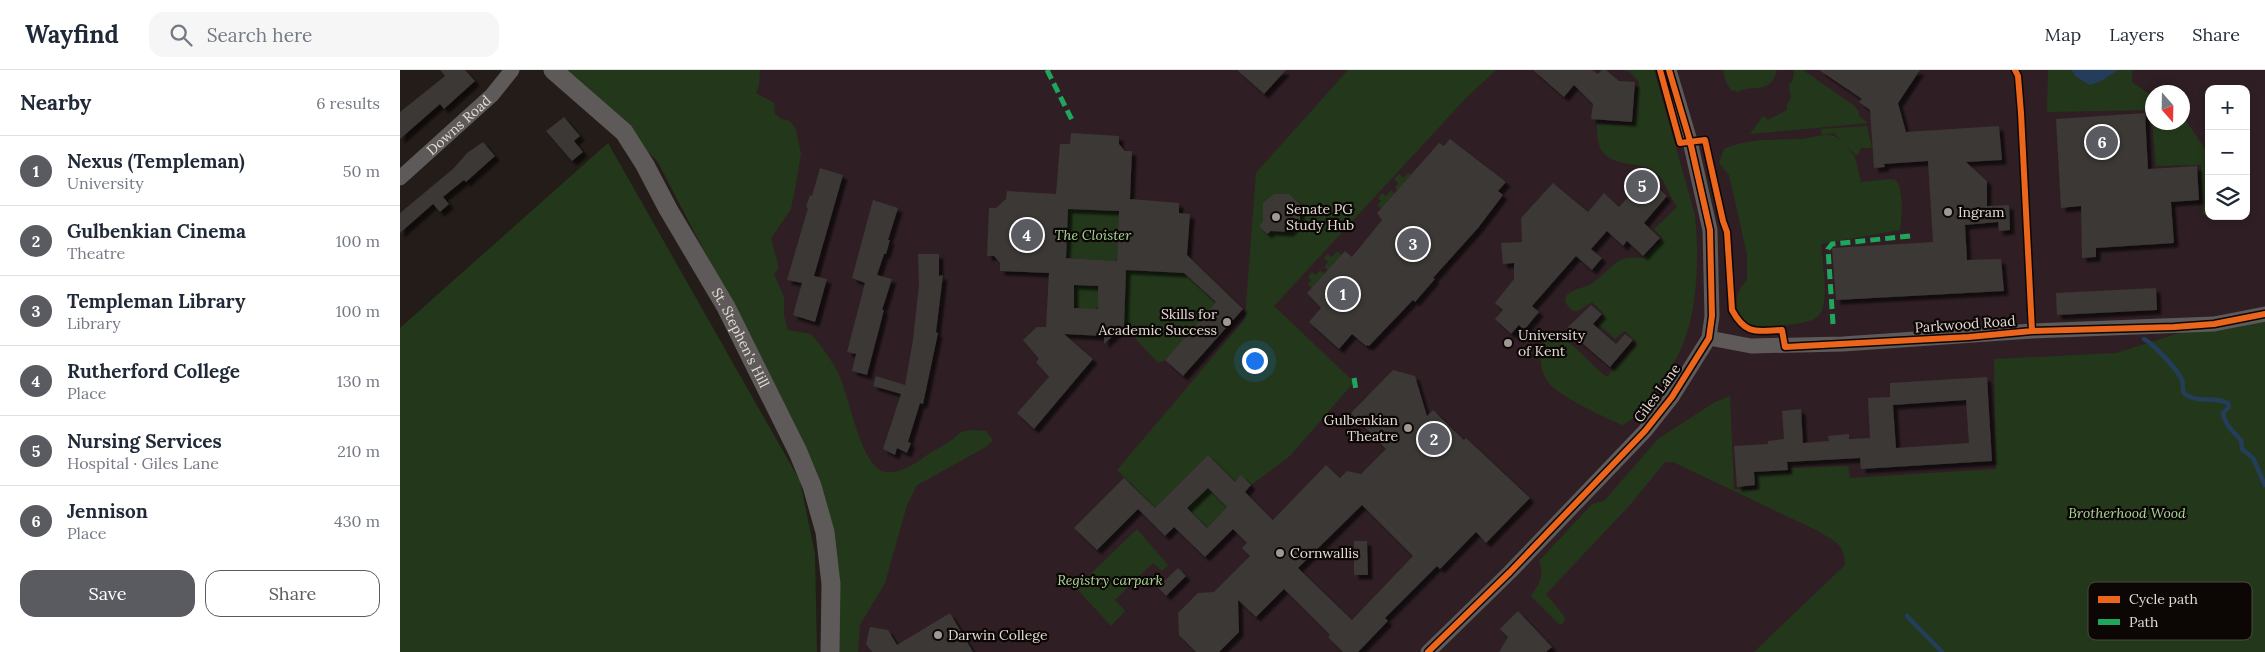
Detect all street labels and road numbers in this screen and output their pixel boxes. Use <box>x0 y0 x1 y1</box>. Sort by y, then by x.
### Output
street label: Downs Road <box>423 91 495 159</box>
street label: St. Stephen's Hill <box>708 285 774 391</box>
street label: Parkwood Road <box>1914 311 2016 337</box>
street label: Giles Lane <box>1630 360 1684 426</box>

